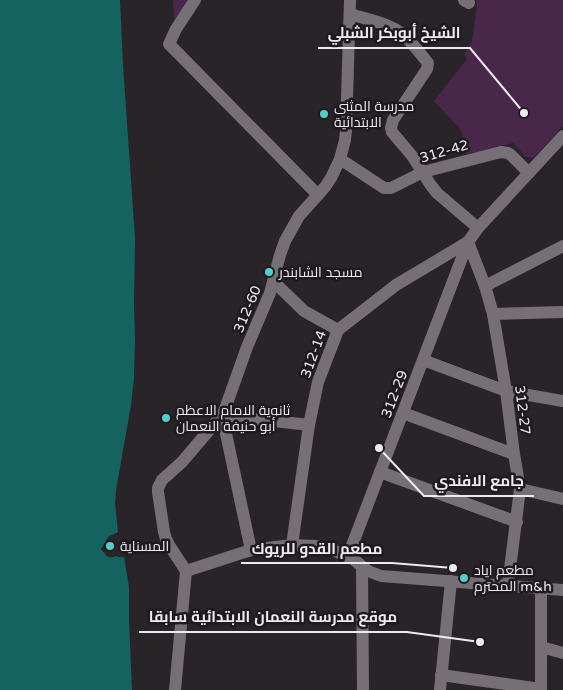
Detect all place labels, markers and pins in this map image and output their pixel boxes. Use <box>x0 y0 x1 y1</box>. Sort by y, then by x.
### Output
callout: الشيخ أبوبكر الشبلي <box>318 18 470 48</box>
place label: مدرسة المثنى الابتدائية <box>334 98 414 131</box>
marker: مدرسة المثنى الابتدائية <box>318 108 330 120</box>
place label: مسجد الشابندر <box>278 264 362 281</box>
marker: مسجد الشابندر <box>263 266 275 278</box>
place label: ثانوية الامام الاعظم أبو حنيفة النعمان <box>176 402 291 435</box>
marker: ثانوية الامام الاعظم أبو حنيفة النعمان <box>160 412 172 424</box>
callout: جامع الافندي <box>424 466 534 496</box>
callout: مطعم القدو للريوك <box>241 533 392 563</box>
place label: المسناية <box>120 538 169 555</box>
marker: المسناية <box>104 540 116 552</box>
place label: مطعم اياد المحترم m&h <box>474 562 552 596</box>
marker: مطعم اياد المحترم m&h <box>458 572 470 584</box>
callout: موقع مدرسة النعمان الابتدائية سابقا <box>139 602 407 632</box>

